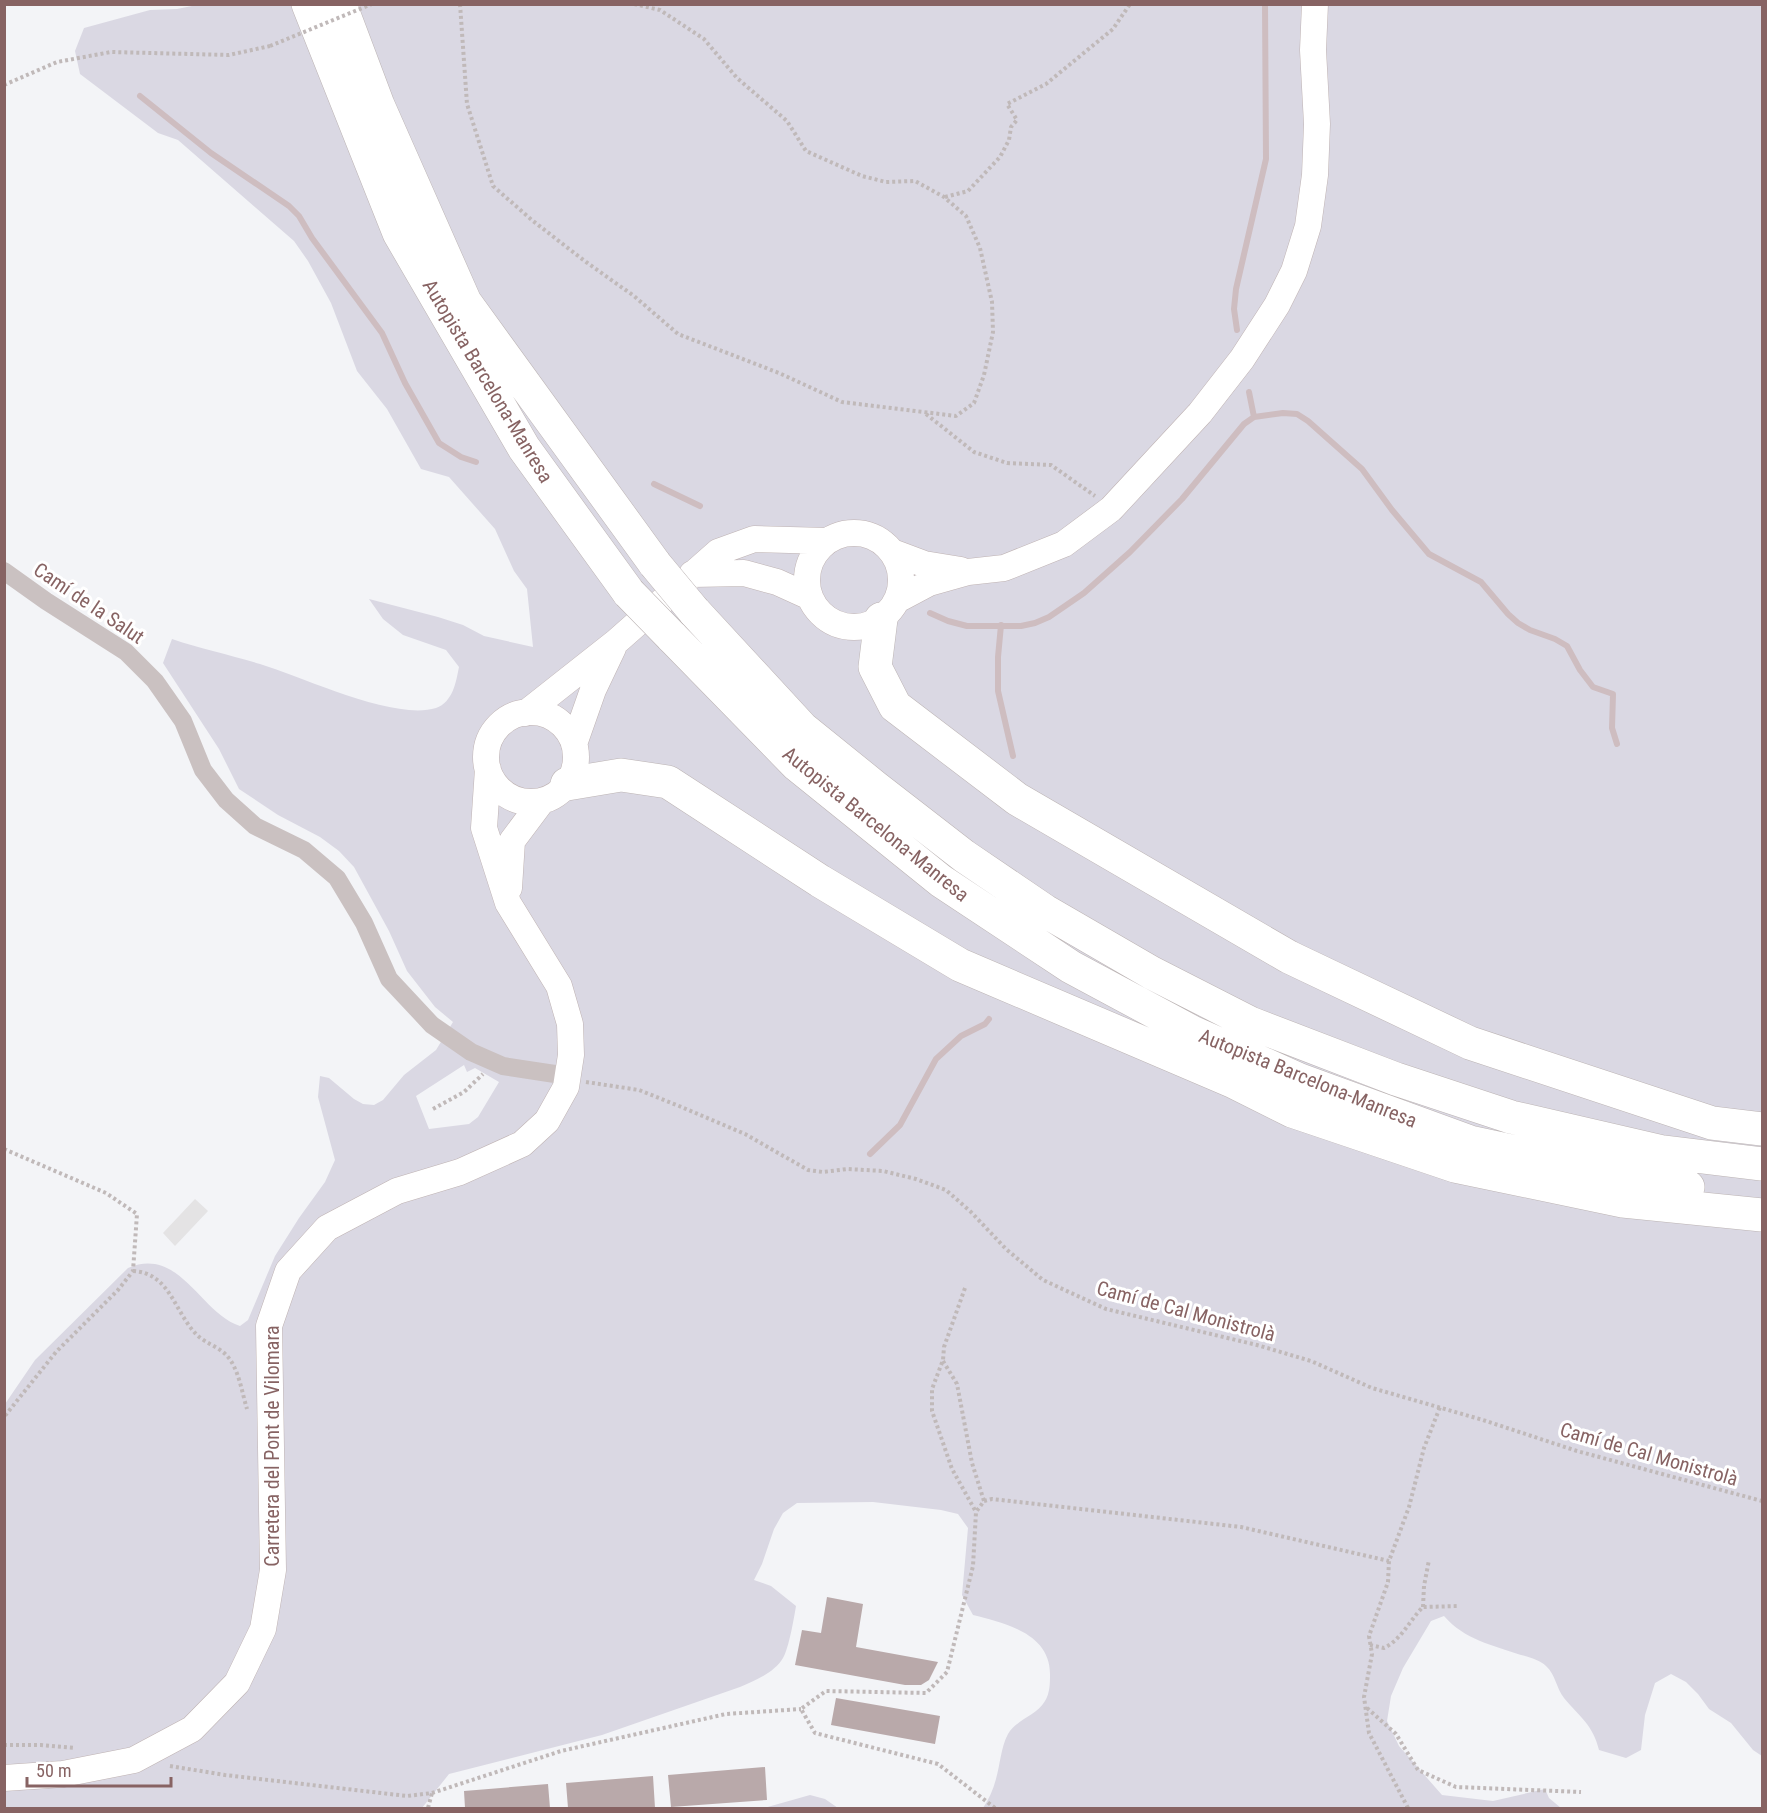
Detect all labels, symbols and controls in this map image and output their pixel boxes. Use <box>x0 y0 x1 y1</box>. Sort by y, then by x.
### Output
street label: Autopista Barcelona-Manresa <box>418 275 558 487</box>
street label: Camí de la Salut <box>29 557 149 649</box>
street label: Autopista Barcelona-Manresa <box>778 741 974 907</box>
street label: Autopista Barcelona-Manresa <box>1196 1023 1420 1133</box>
street label: Camí de Cal Monistrolà <box>1094 1276 1278 1346</box>
street label: Carretera del Pont de Vilomara <box>260 1325 284 1567</box>
street label: Camí de Cal Monistrolà <box>1557 1417 1741 1491</box>
scale bar <box>27 1750 171 1788</box>
text: 50 m <box>36 1760 71 1781</box>

